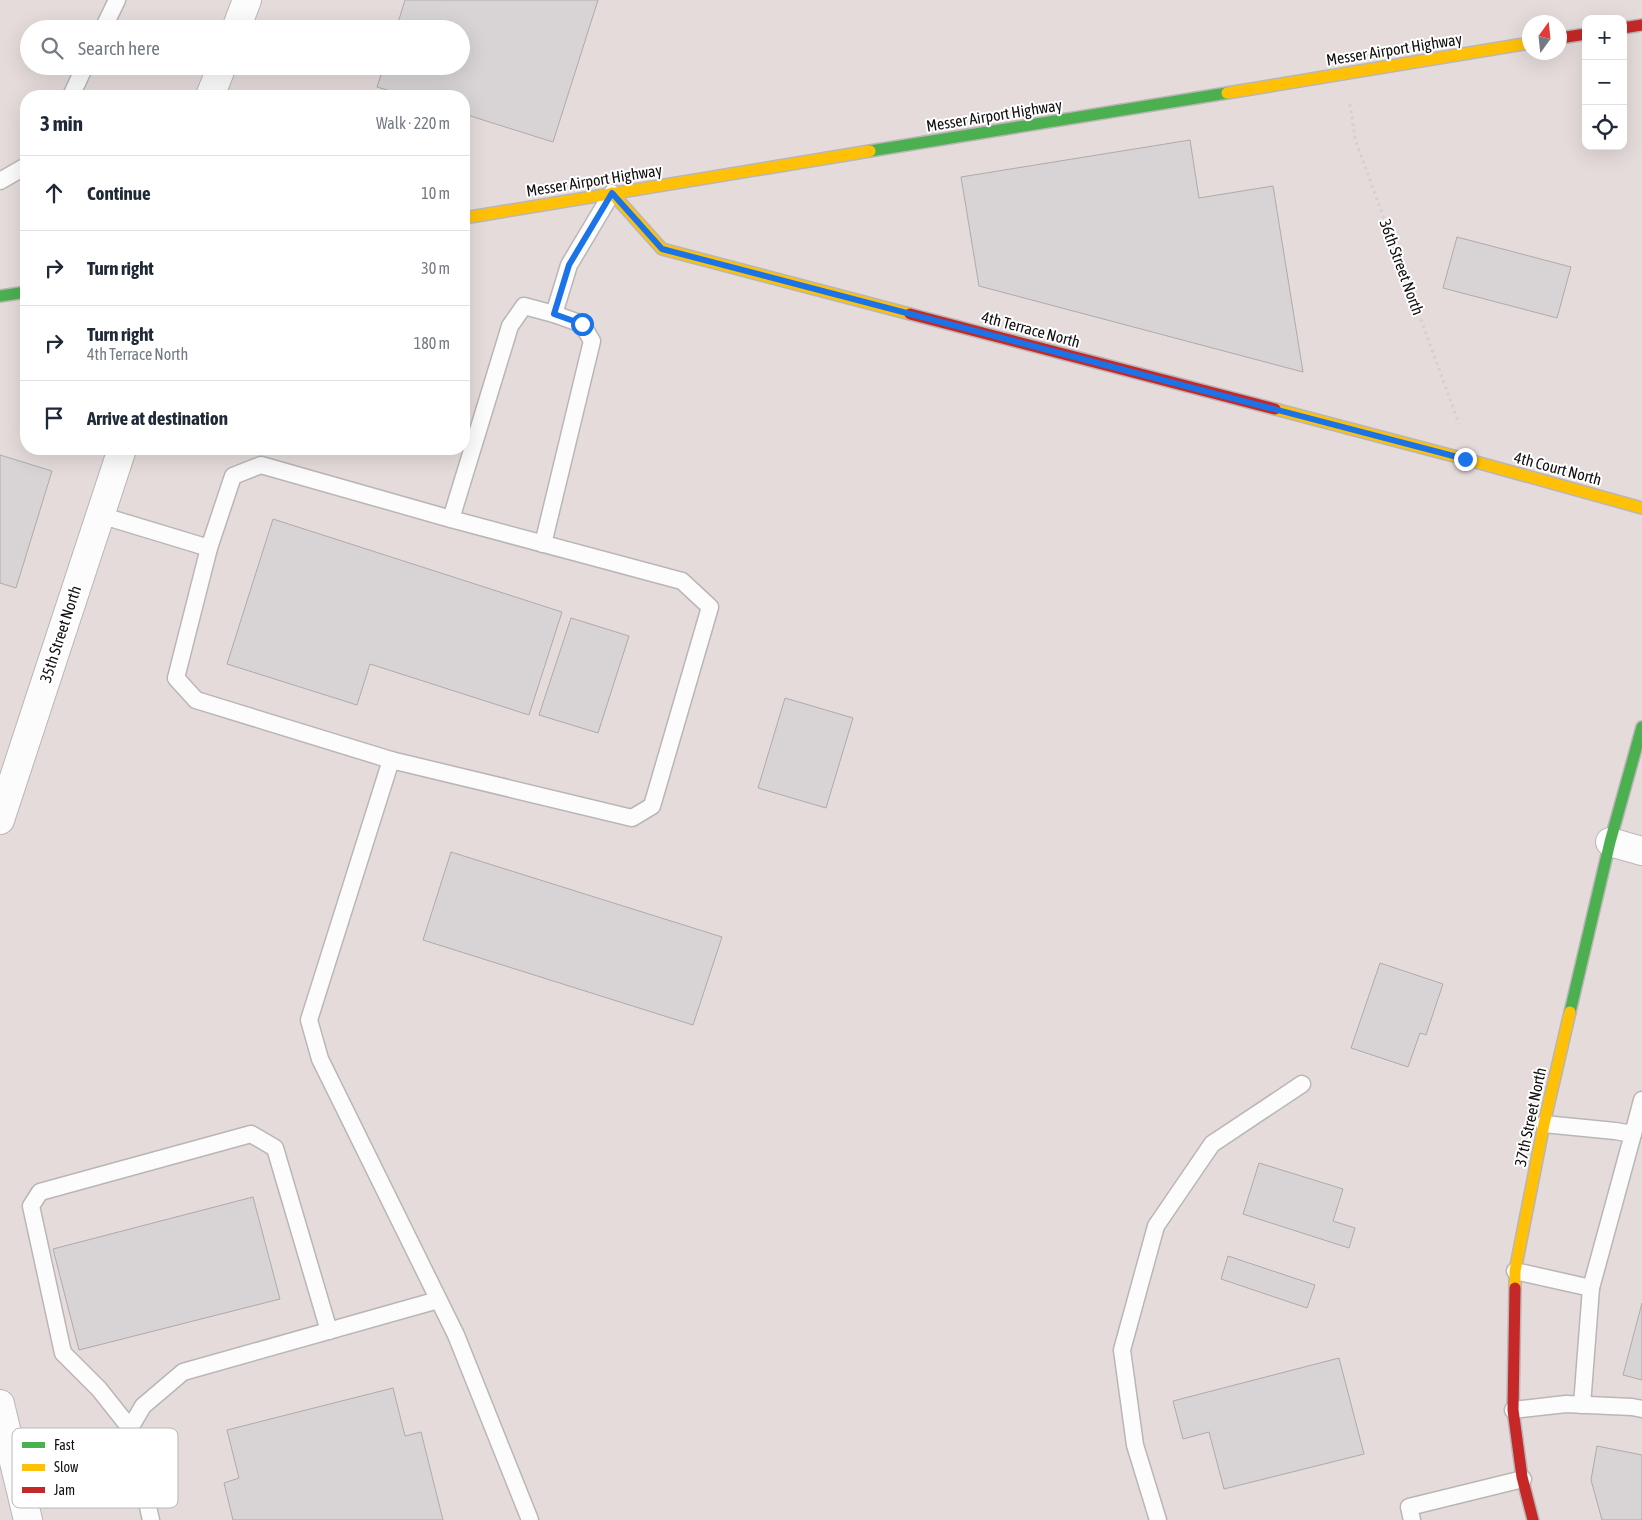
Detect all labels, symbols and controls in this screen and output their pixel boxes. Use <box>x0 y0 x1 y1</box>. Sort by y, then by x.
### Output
north arrow <box>1522 15 1567 60</box>
map controls <box>1582 15 1627 150</box>
button: + <box>1582 15 1627 60</box>
search box <box>20 20 470 75</box>
street label: Messer Airport Highway <box>1325 29 1464 70</box>
icon: search <box>38 34 66 62</box>
text: Search here <box>78 37 160 59</box>
button: − <box>1582 60 1627 105</box>
street label: Messer Airport Highway <box>925 95 1064 136</box>
button: locate <box>1582 105 1627 150</box>
text: 3 min <box>40 111 83 135</box>
text: Walk · 220 m <box>376 114 450 132</box>
street label: Messer Airport Highway <box>525 160 664 201</box>
icon: ahead <box>40 179 68 207</box>
text: Continue <box>87 182 151 204</box>
text: 10 m <box>421 184 450 202</box>
street label: 36th Street North <box>1376 217 1428 317</box>
icon: right <box>40 254 68 282</box>
text: Turn right <box>87 257 154 279</box>
text: 30 m <box>421 259 450 277</box>
street label: 4th Terrace North <box>980 307 1082 351</box>
route start <box>571 313 594 336</box>
text: Turn right <box>87 323 154 345</box>
icon: right <box>40 329 68 357</box>
text: 180 m <box>414 334 450 352</box>
text: 4th Terrace North <box>87 345 188 363</box>
icon: arrive <box>40 404 68 432</box>
text: Arrive at destination <box>87 407 228 429</box>
route end <box>1454 448 1477 471</box>
street label: 4th Court North <box>1512 448 1604 488</box>
street label: 35th Street North <box>36 583 84 685</box>
street label: 37th Street North <box>1511 1066 1549 1168</box>
legend <box>12 1428 178 1508</box>
text: Fast <box>54 1437 75 1453</box>
text: Slow <box>54 1459 79 1475</box>
text: Jam <box>54 1482 75 1498</box>

